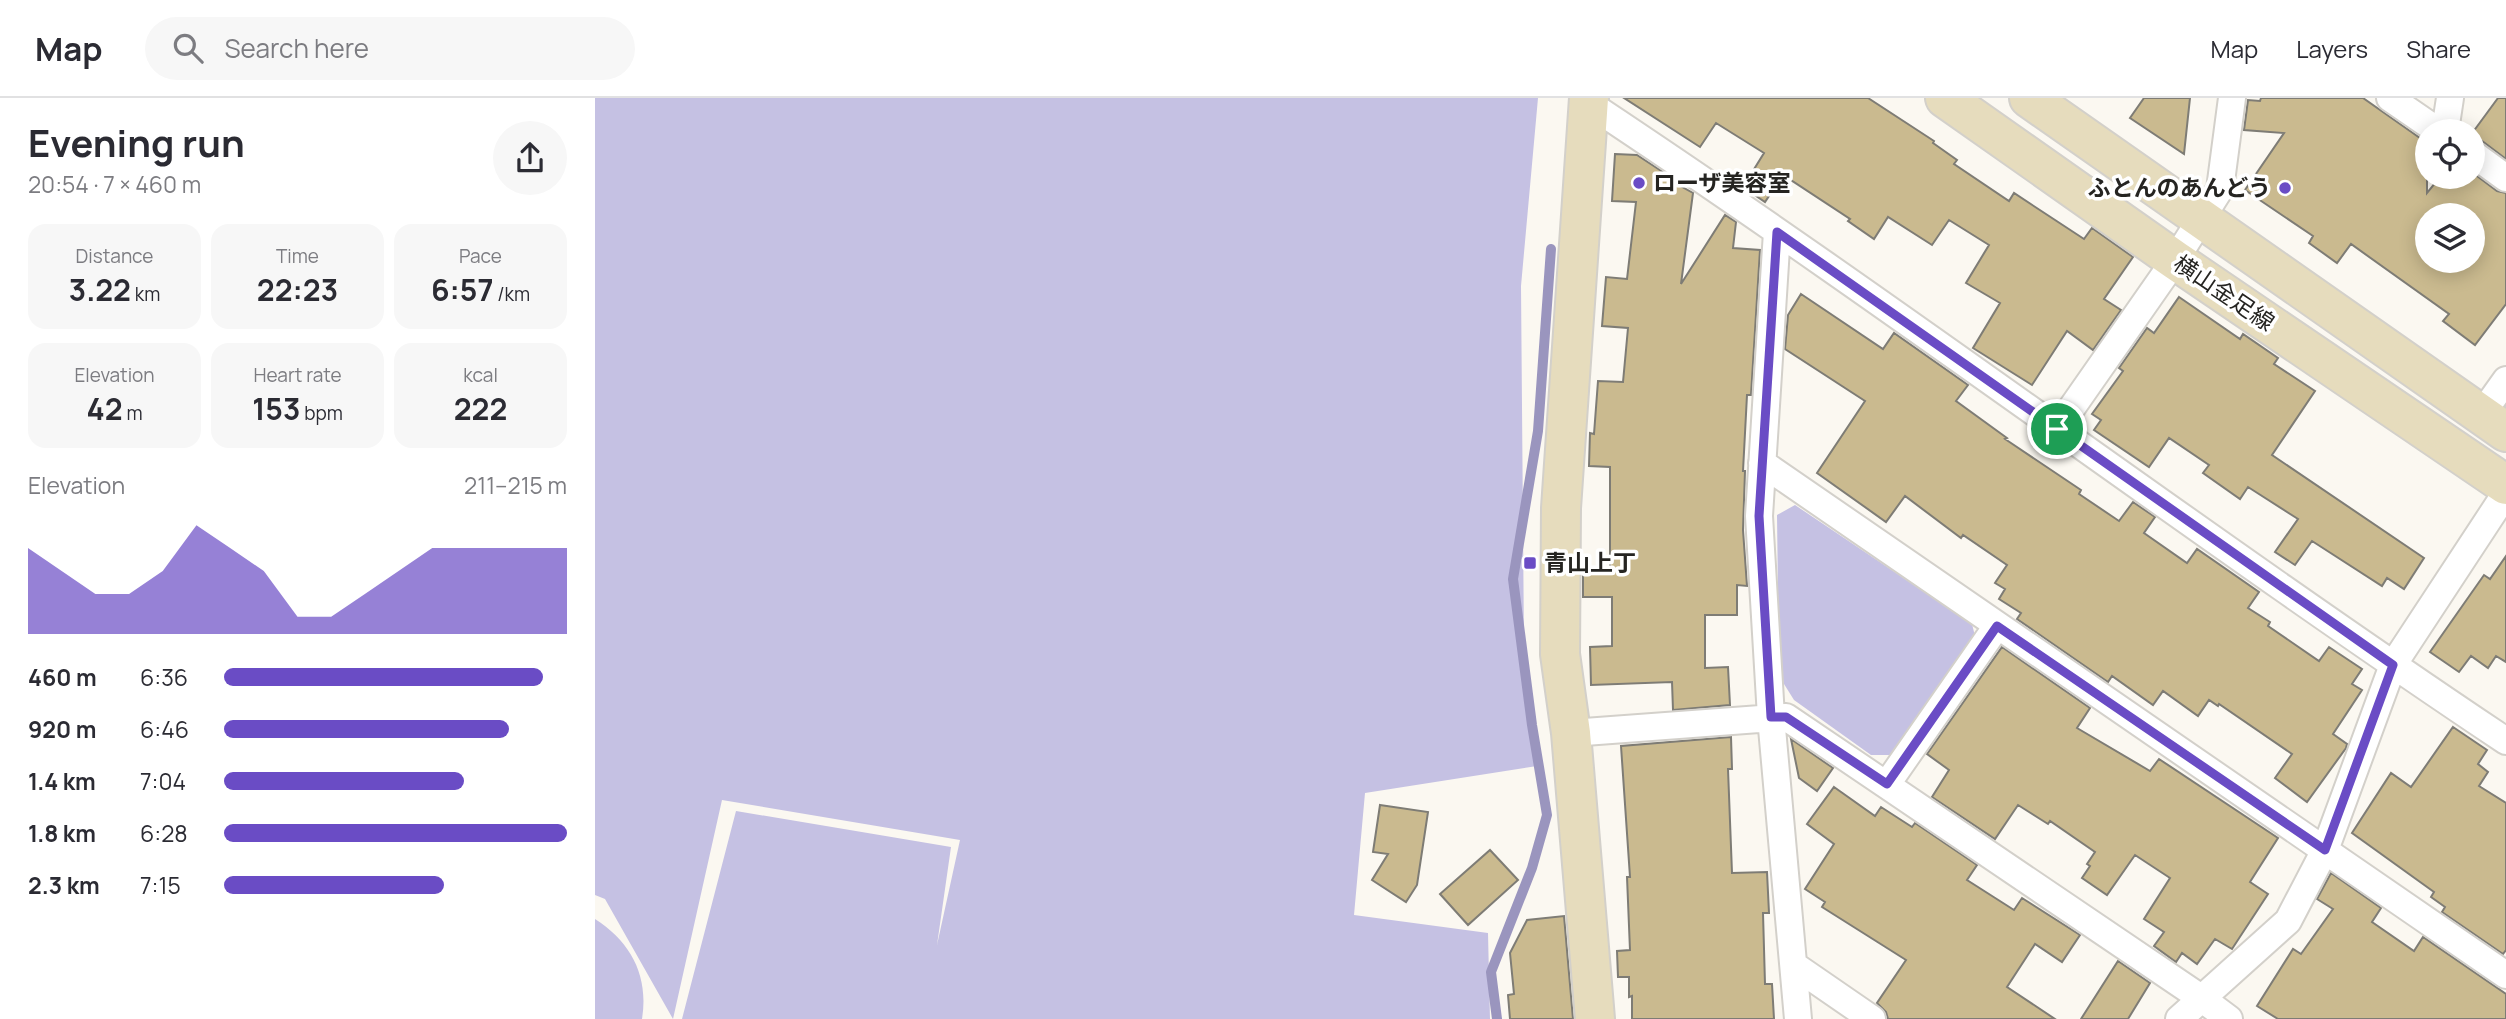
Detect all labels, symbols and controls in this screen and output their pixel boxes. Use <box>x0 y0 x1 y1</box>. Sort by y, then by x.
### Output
search box <box>145 17 635 80</box>
text: Map <box>35 26 103 71</box>
icon: search <box>169 29 207 67</box>
text: Search here <box>225 30 369 66</box>
text: Map <box>2211 32 2258 65</box>
text: Layers <box>2296 32 2368 65</box>
text: Share <box>2406 32 2471 65</box>
text: Evening run <box>28 116 245 168</box>
map controls <box>2415 119 2485 273</box>
button: locate <box>2415 119 2485 189</box>
button: share <box>493 121 567 195</box>
place label: ローザ美容室 <box>1653 166 1791 198</box>
text: 20:54 · 7 × 460 m <box>28 168 201 200</box>
place label: ふとんのあんどう <box>2088 171 2271 203</box>
marker: ローザ美容室 <box>1631 175 1647 191</box>
marker: ふとんのあんどう <box>2277 180 2293 196</box>
button: layers <box>2415 203 2485 273</box>
text: Distance <box>76 243 153 269</box>
text: Time <box>276 243 319 269</box>
text: Pace <box>459 243 502 269</box>
street label: 横山金足線 <box>2168 247 2281 338</box>
text: 3.22 <box>69 269 131 310</box>
text: 22:23 <box>257 269 338 310</box>
text: 6:57 <box>431 269 493 310</box>
text: km <box>131 281 160 307</box>
text: /km <box>493 281 530 307</box>
text: Elevation <box>74 362 155 388</box>
text: Heart rate <box>253 362 342 388</box>
text: kcal <box>463 362 498 388</box>
text: 42 <box>86 388 123 429</box>
text: 153 <box>252 388 300 429</box>
text: 222 <box>454 388 507 429</box>
pin <box>2027 399 2087 459</box>
text: m <box>123 400 143 426</box>
text: bpm <box>300 400 343 426</box>
icon: arrive <box>2038 410 2076 448</box>
text: Elevation <box>28 469 125 501</box>
text: 211–215 m <box>464 469 567 501</box>
place label: 青山上丁 <box>1544 546 1636 578</box>
marker: 青山上丁 <box>1522 555 1538 571</box>
text: 460 m <box>28 661 97 693</box>
text: 6:36 <box>140 661 188 693</box>
text: 920 m <box>28 713 96 745</box>
text: 6:46 <box>140 713 189 745</box>
text: 1.4 km <box>28 765 96 797</box>
text: 7:04 <box>140 765 186 797</box>
text: 1.8 km <box>28 817 96 849</box>
text: 6:28 <box>140 817 188 849</box>
text: 2.3 km <box>28 869 100 901</box>
text: 7:15 <box>140 869 181 901</box>

